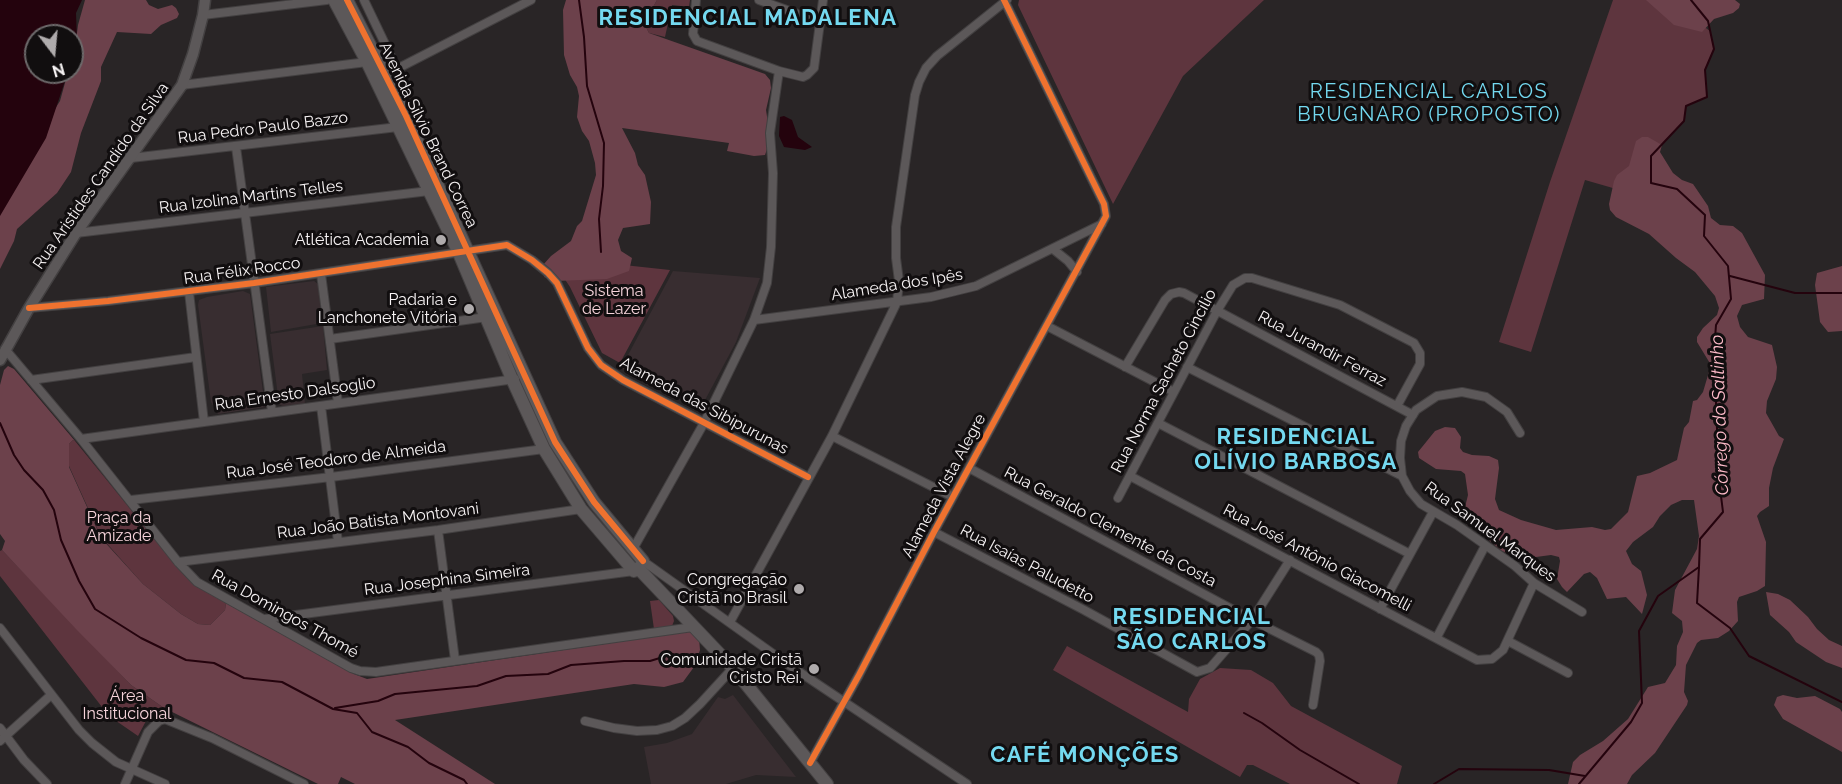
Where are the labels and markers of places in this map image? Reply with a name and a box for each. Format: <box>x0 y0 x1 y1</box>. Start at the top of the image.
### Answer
place label: Atlética Academia <box>295 230 429 250</box>
marker: Atlética Academia <box>434 233 448 247</box>
place label: Padaria e Lanchonete Vitória <box>318 290 457 328</box>
marker: Padaria e Lanchonete Vitória <box>462 302 476 316</box>
place label: Congregação Cristã no Brasil <box>678 570 787 608</box>
marker: Congregação Cristã no Brasil <box>792 582 806 596</box>
place label: Comunidade Cristã Cristo Rei. <box>660 650 802 688</box>
marker: Comunidade Cristã Cristo Rei. <box>807 662 821 676</box>

